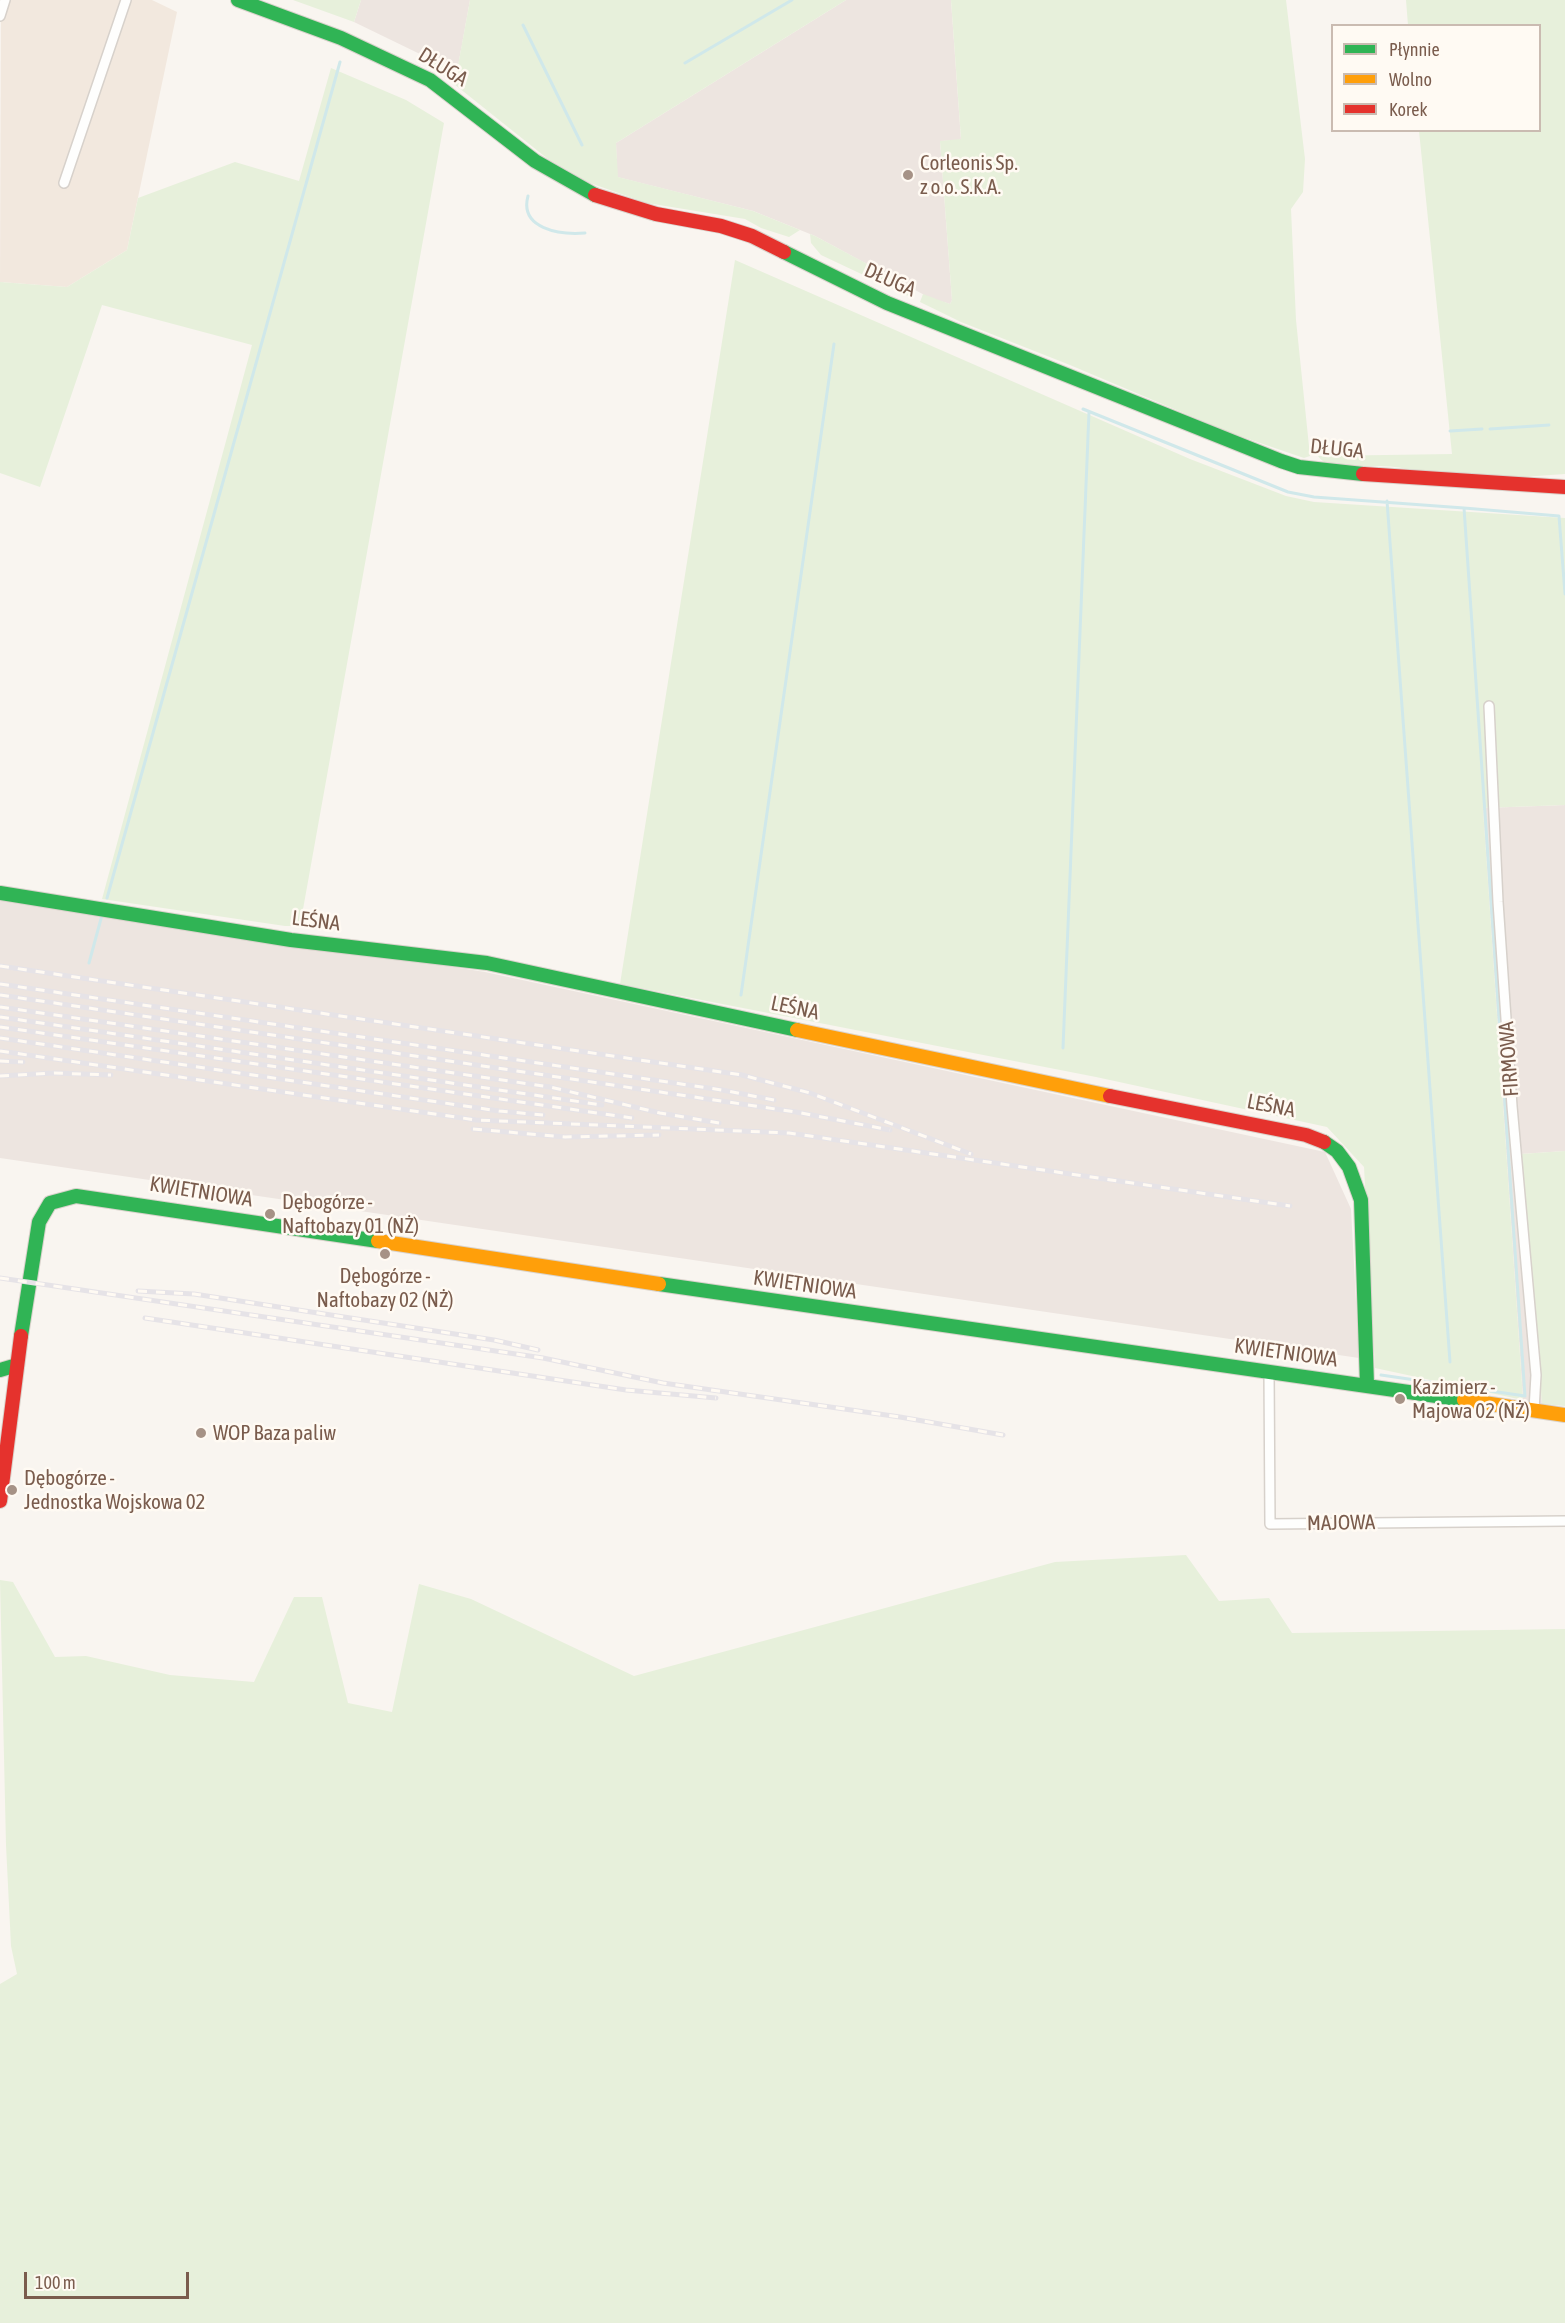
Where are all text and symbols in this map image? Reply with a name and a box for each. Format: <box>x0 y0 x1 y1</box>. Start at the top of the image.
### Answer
legend <box>1331 24 1541 132</box>
text: Płynnie <box>1389 39 1440 60</box>
street label: DŁUGA <box>414 42 472 92</box>
text: Wolno <box>1389 69 1432 90</box>
text: Korek <box>1389 99 1427 120</box>
place label: Corleonis Sp. z o.o. S.K.A. <box>920 150 1018 200</box>
marker: Corleonis Sp. z o.o. S.K.A. <box>901 168 915 182</box>
street label: DŁUGA <box>860 258 920 302</box>
street label: DŁUGA <box>1309 434 1365 464</box>
street label: LEŚNA <box>290 906 342 936</box>
street label: LEŚNA <box>769 991 821 1025</box>
street label: FIRMOWA <box>1494 1020 1524 1098</box>
street label: LEŚNA <box>1245 1089 1297 1123</box>
street label: KWIETNIOWA <box>148 1171 254 1213</box>
place label: Dębogórze - Naftobazy 01 (NŻ) <box>282 1189 419 1239</box>
marker: Dębogórze - Naftobazy 01 (NŻ) <box>263 1207 277 1221</box>
marker: Dębogórze - Naftobazy 02 (NŻ) <box>378 1247 392 1261</box>
place label: Dębogórze - Naftobazy 02 (NŻ) <box>316 1263 454 1313</box>
street label: KWIETNIOWA <box>752 1265 858 1305</box>
street label: KWIETNIOWA <box>1233 1333 1339 1373</box>
place label: Kazimierz - Majowa 02 (NŻ) <box>1412 1374 1530 1424</box>
marker: Kazimierz - Majowa 02 (NŻ) <box>1393 1392 1407 1406</box>
place label: WOP Baza paliw <box>213 1420 336 1446</box>
marker: WOP Baza paliw <box>194 1426 208 1440</box>
place label: Dębogórze - Jednostka Wojskowa 02 <box>24 1465 205 1515</box>
marker: Dębogórze - Jednostka Wojskowa 02 <box>5 1483 19 1497</box>
street label: MAJOWA <box>1307 1510 1375 1536</box>
scale bar <box>27 2260 192 2298</box>
text: 100 m <box>35 2272 76 2293</box>

